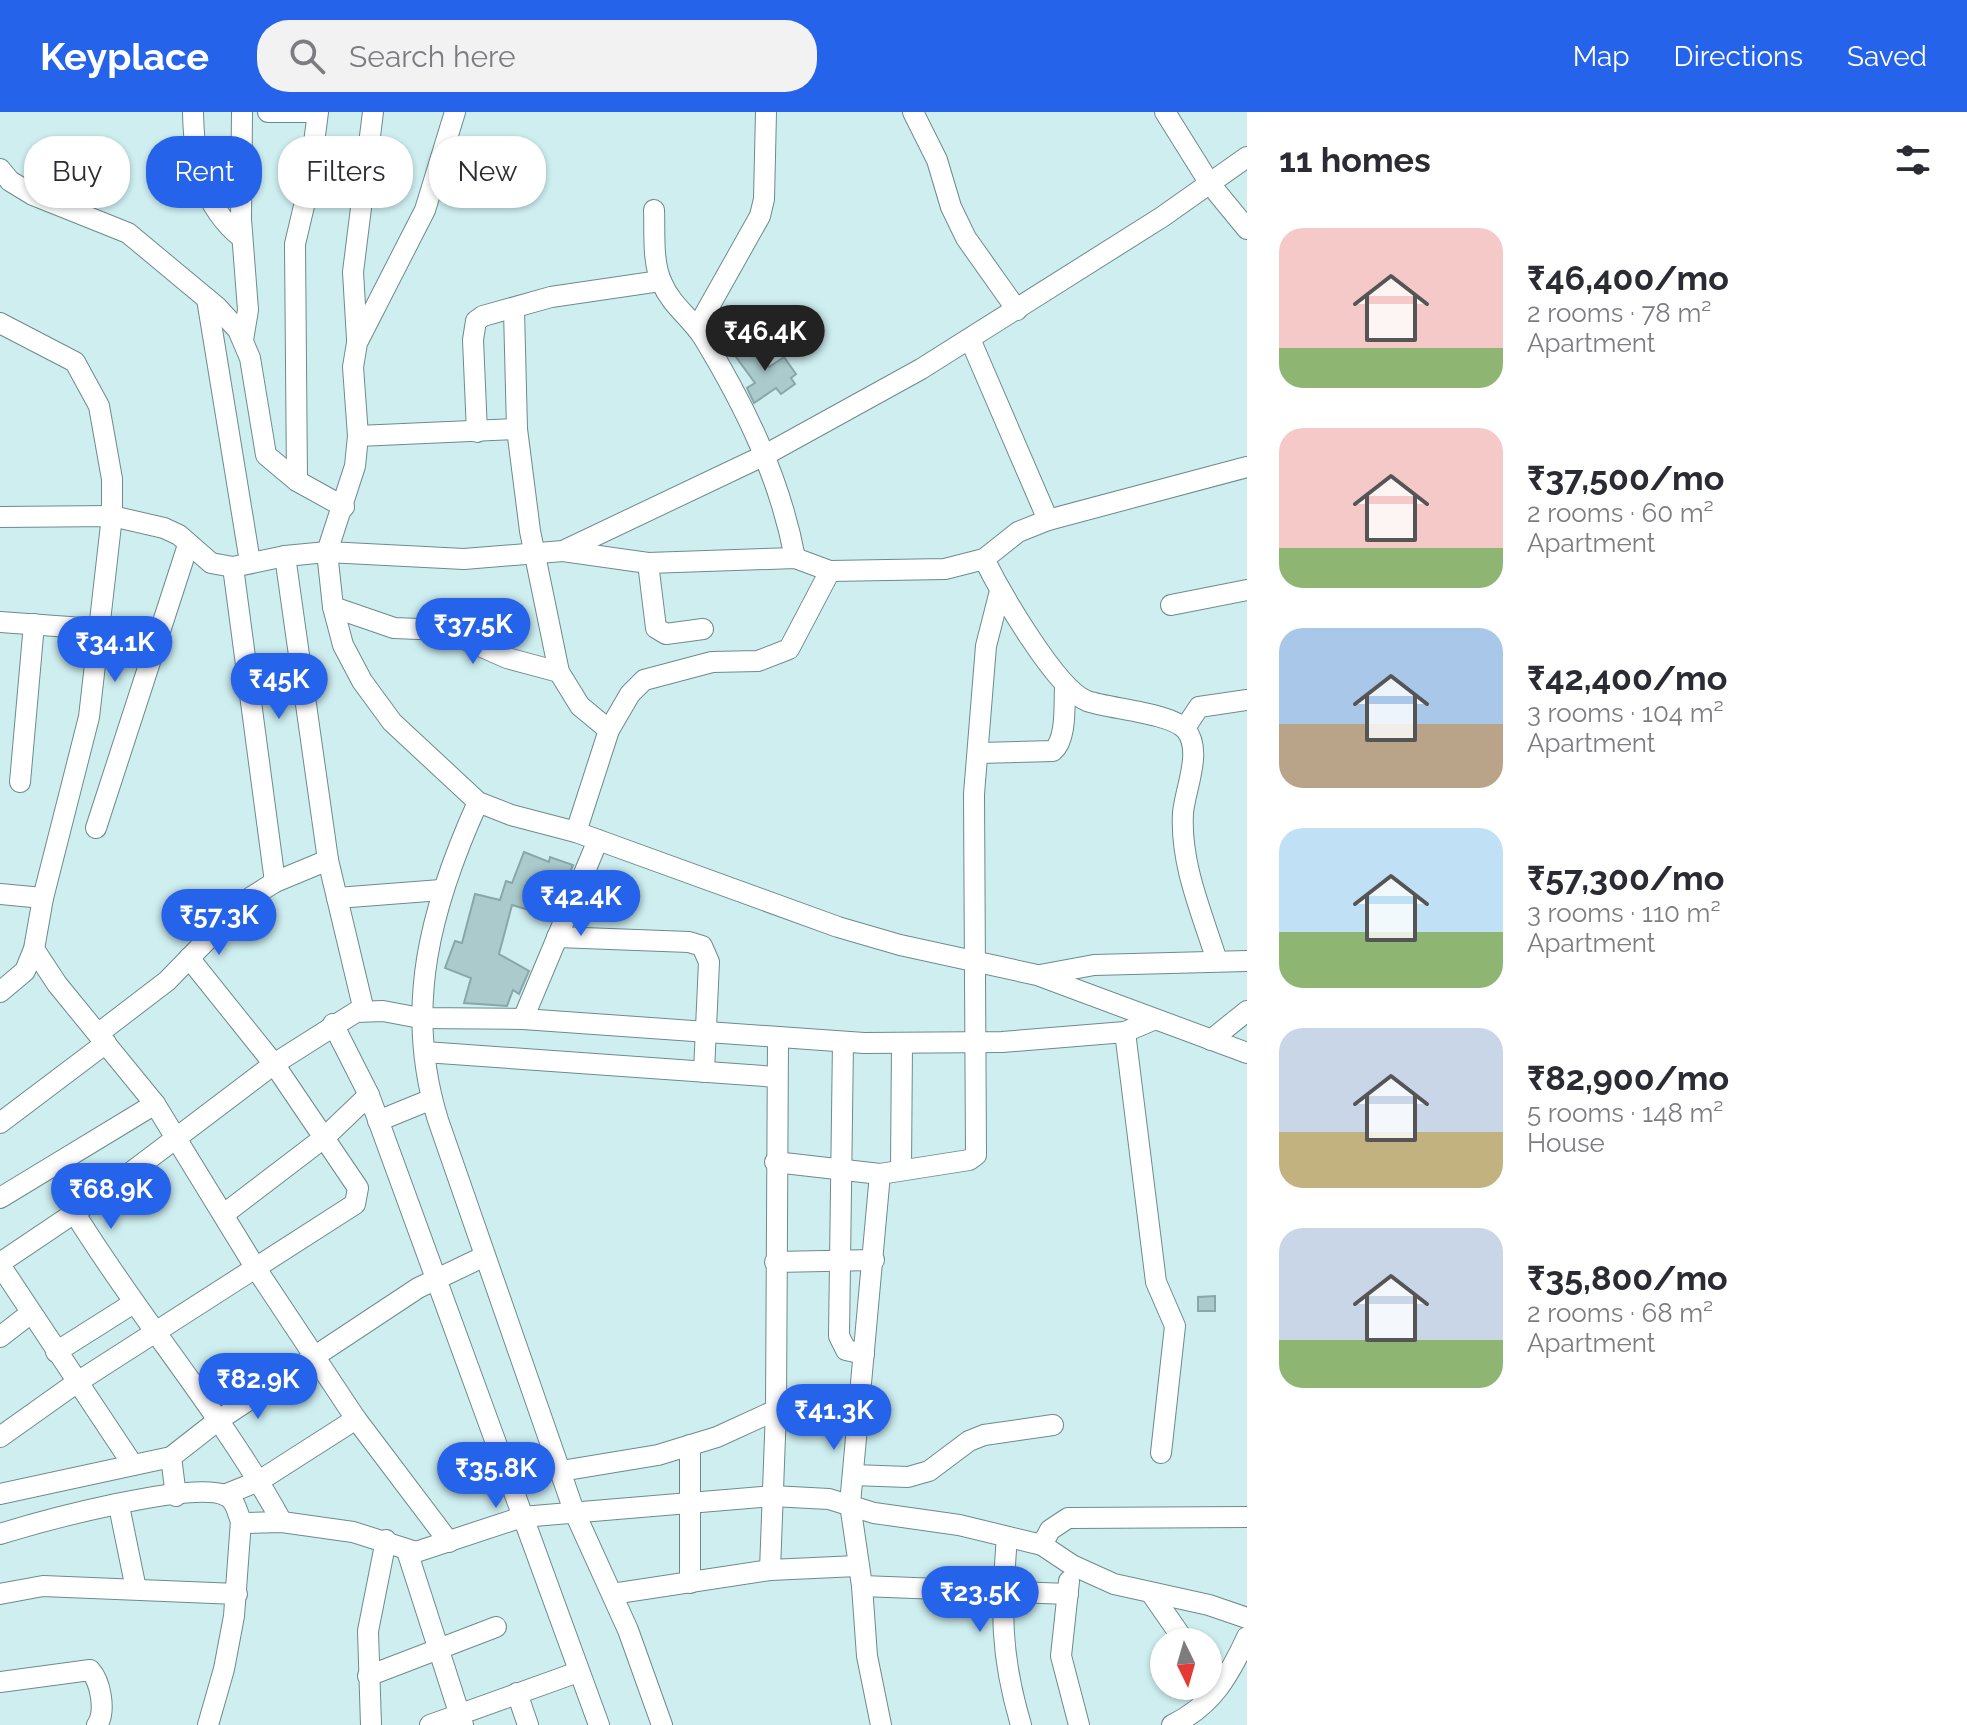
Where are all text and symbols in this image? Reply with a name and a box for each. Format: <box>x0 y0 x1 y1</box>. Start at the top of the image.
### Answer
search box <box>257 20 817 92</box>
text: Keyplace <box>40 34 209 79</box>
icon: search <box>285 34 329 78</box>
text: Search here <box>349 39 516 74</box>
text: Map <box>1573 40 1630 73</box>
text: Directions <box>1674 40 1803 73</box>
text: Saved <box>1847 40 1927 73</box>
chip: Buy <box>24 136 130 208</box>
chip: Rent <box>146 136 262 208</box>
chip: Filters <box>278 136 413 208</box>
chip: New <box>429 136 546 208</box>
icon: filters <box>1891 138 1935 182</box>
text: 11 homes <box>1279 140 1431 180</box>
text: ₹46,400/mo <box>1527 258 1729 298</box>
icon: home <box>1343 260 1439 356</box>
text: 2 rooms · 78 m² <box>1527 298 1711 328</box>
pin: ₹46.4K <box>700 305 830 373</box>
text: ₹46.4K <box>724 316 806 346</box>
text: Apartment <box>1527 328 1656 358</box>
text: ₹37,500/mo <box>1527 458 1724 498</box>
icon: home <box>1343 460 1439 556</box>
text: 2 rooms · 60 m² <box>1527 498 1714 528</box>
text: Apartment <box>1527 528 1656 558</box>
pin: ₹37.5K <box>408 598 538 666</box>
text: ₹37.5K <box>433 609 513 639</box>
pin: ₹34.1K <box>50 616 180 684</box>
text: ₹34.1K <box>75 627 155 657</box>
pin: ₹45K <box>232 653 326 721</box>
text: ₹42,400/mo <box>1527 658 1727 698</box>
icon: home <box>1343 660 1439 756</box>
text: ₹45K <box>249 664 309 694</box>
text: 3 rooms · 104 m² <box>1527 698 1724 728</box>
text: Apartment <box>1527 728 1656 758</box>
text: ₹57,300/mo <box>1527 858 1724 898</box>
icon: home <box>1343 860 1439 956</box>
pin: ₹42.4K <box>516 870 646 938</box>
text: ₹42.4K <box>540 881 622 911</box>
pin: ₹57.3K <box>154 889 284 957</box>
text: 3 rooms · 110 m² <box>1527 898 1721 928</box>
text: ₹57.3K <box>179 900 259 930</box>
text: Apartment <box>1527 928 1656 958</box>
text: ₹82,900/mo <box>1527 1058 1729 1098</box>
icon: home <box>1343 1060 1439 1156</box>
text: 5 rooms · 148 m² <box>1527 1098 1723 1128</box>
text: House <box>1527 1128 1605 1158</box>
pin: ₹68.9K <box>46 1163 176 1231</box>
text: ₹68.9K <box>69 1174 153 1204</box>
text: ₹35,800/mo <box>1527 1258 1728 1298</box>
icon: home <box>1343 1260 1439 1356</box>
text: 2 rooms · 68 m² <box>1527 1298 1713 1328</box>
text: Apartment <box>1527 1328 1656 1358</box>
pin: ₹82.9K <box>193 1353 323 1421</box>
text: ₹82.9K <box>217 1364 299 1394</box>
pin: ₹41.3K <box>769 1384 899 1452</box>
text: ₹41.3K <box>794 1395 874 1425</box>
pin: ₹35.8K <box>431 1442 561 1510</box>
text: ₹35.8K <box>455 1453 537 1483</box>
pin: ₹23.5K <box>915 1566 1045 1634</box>
text: ₹23.5K <box>940 1577 1020 1607</box>
north arrow <box>1150 1628 1222 1700</box>
map controls <box>1150 1628 1222 1700</box>

